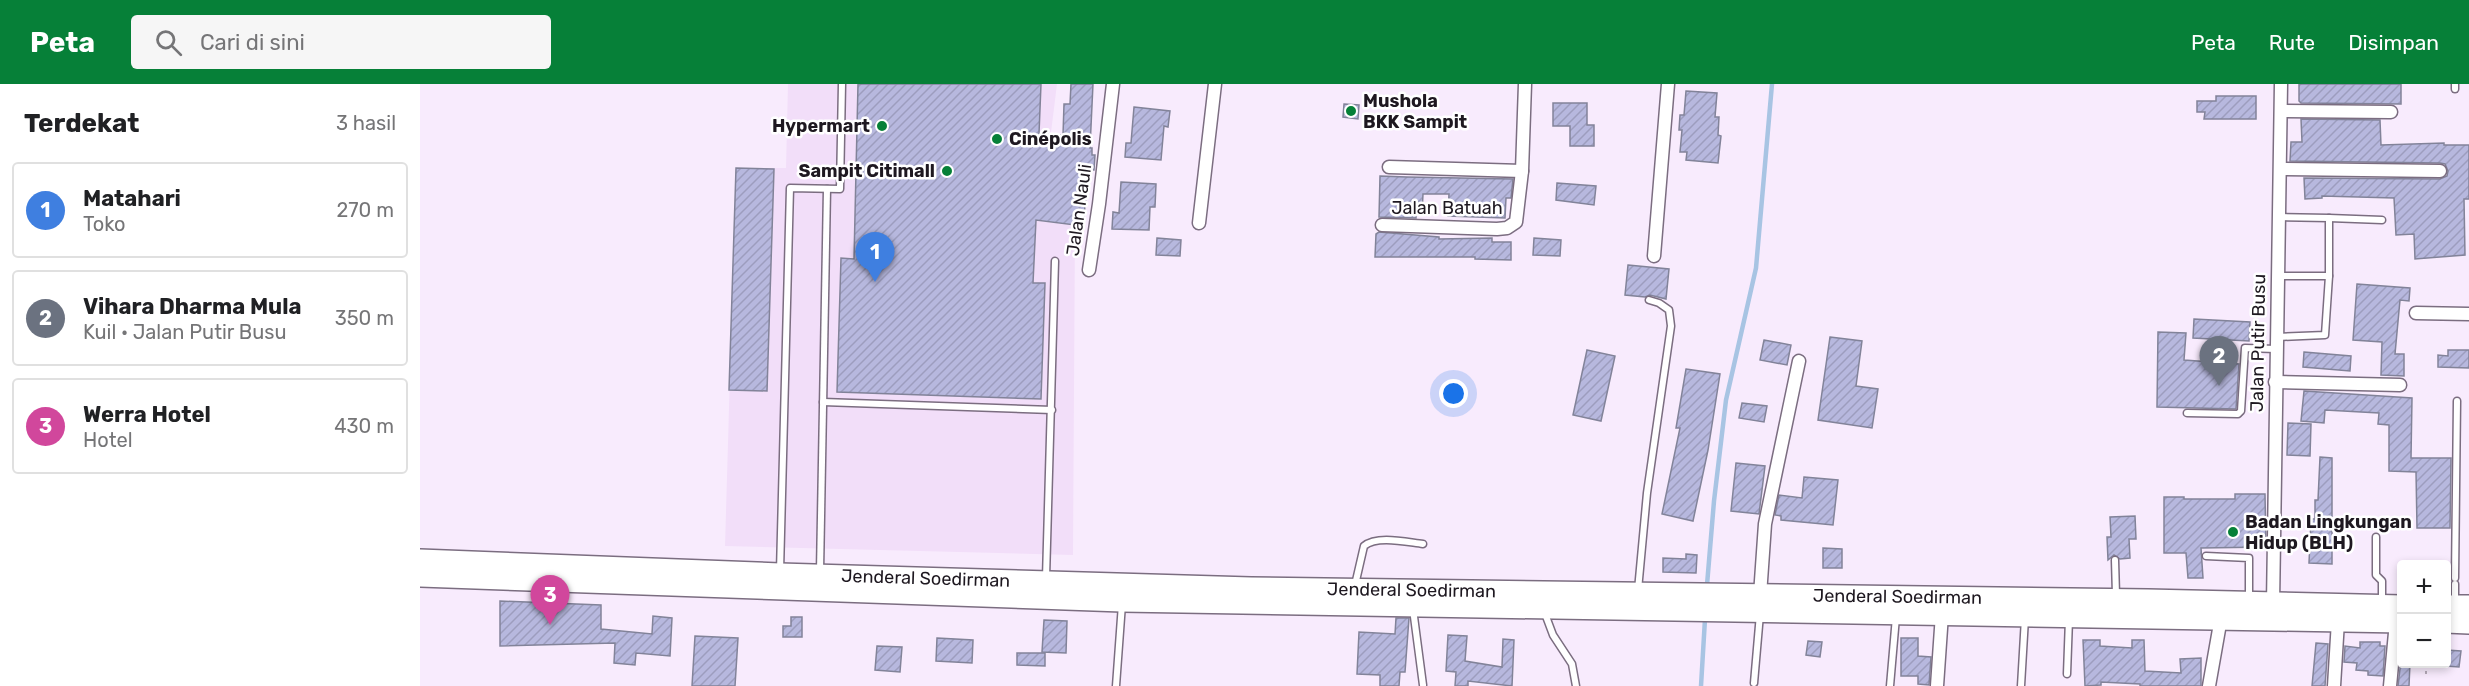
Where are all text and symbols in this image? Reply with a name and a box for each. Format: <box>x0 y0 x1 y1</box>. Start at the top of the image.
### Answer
search box <box>131 15 551 69</box>
text: Peta <box>30 26 95 59</box>
icon: search <box>152 26 185 59</box>
text: Cari di sini <box>200 29 305 56</box>
text: Peta <box>2191 30 2236 55</box>
text: Rute <box>2269 30 2315 55</box>
text: Disimpan <box>2348 30 2439 55</box>
place label: Mushola BKK Sampit <box>1363 90 1467 133</box>
marker: Mushola BKK Sampit <box>1344 104 1358 118</box>
text: Terdekat <box>24 108 139 139</box>
text: 3 hasil <box>336 111 396 135</box>
place label: Hypermart <box>772 115 870 137</box>
marker: Hypermart <box>875 119 889 133</box>
place label: Cinépolis <box>1009 128 1092 150</box>
marker: Cinépolis <box>990 132 1004 146</box>
place label: Sampit Citimall <box>798 160 935 182</box>
street label: Jalan Nauli <box>1062 162 1096 258</box>
marker: Sampit Citimall <box>940 164 954 178</box>
text: Matahari <box>83 185 181 212</box>
street label: Jalan Batuah <box>1391 197 1503 219</box>
text: 1 <box>41 198 50 222</box>
text: 270 m <box>337 198 394 222</box>
text: Toko <box>83 212 125 236</box>
pin: 1 <box>856 232 894 282</box>
street label: Jalan Putir Busu <box>2246 274 2270 412</box>
text: Vihara Dharma Mula <box>83 293 301 320</box>
text: 2 <box>39 306 52 330</box>
text: 350 m <box>335 306 394 330</box>
text: Kuil · Jalan Putir Busu <box>83 320 287 344</box>
pin: 2 <box>2200 336 2238 386</box>
your location <box>1439 379 1468 408</box>
text: Werra Hotel <box>83 401 211 428</box>
text: 3 <box>39 414 52 438</box>
text: 430 m <box>334 414 394 438</box>
text: Hotel <box>83 428 133 452</box>
place label: Badan Lingkungan Hidup (BLH) <box>2245 511 2412 554</box>
marker: Badan Lingkungan Hidup (BLH) <box>2226 525 2240 539</box>
map controls <box>2397 560 2451 668</box>
button: + <box>2397 560 2451 614</box>
street label: Jenderal Soedirman <box>841 565 1011 592</box>
pin: 3 <box>530 576 570 625</box>
street label: Jenderal Soedirman <box>1327 578 1496 602</box>
street label: Jenderal Soedirman <box>1813 585 1982 609</box>
button: − <box>2397 614 2451 668</box>

